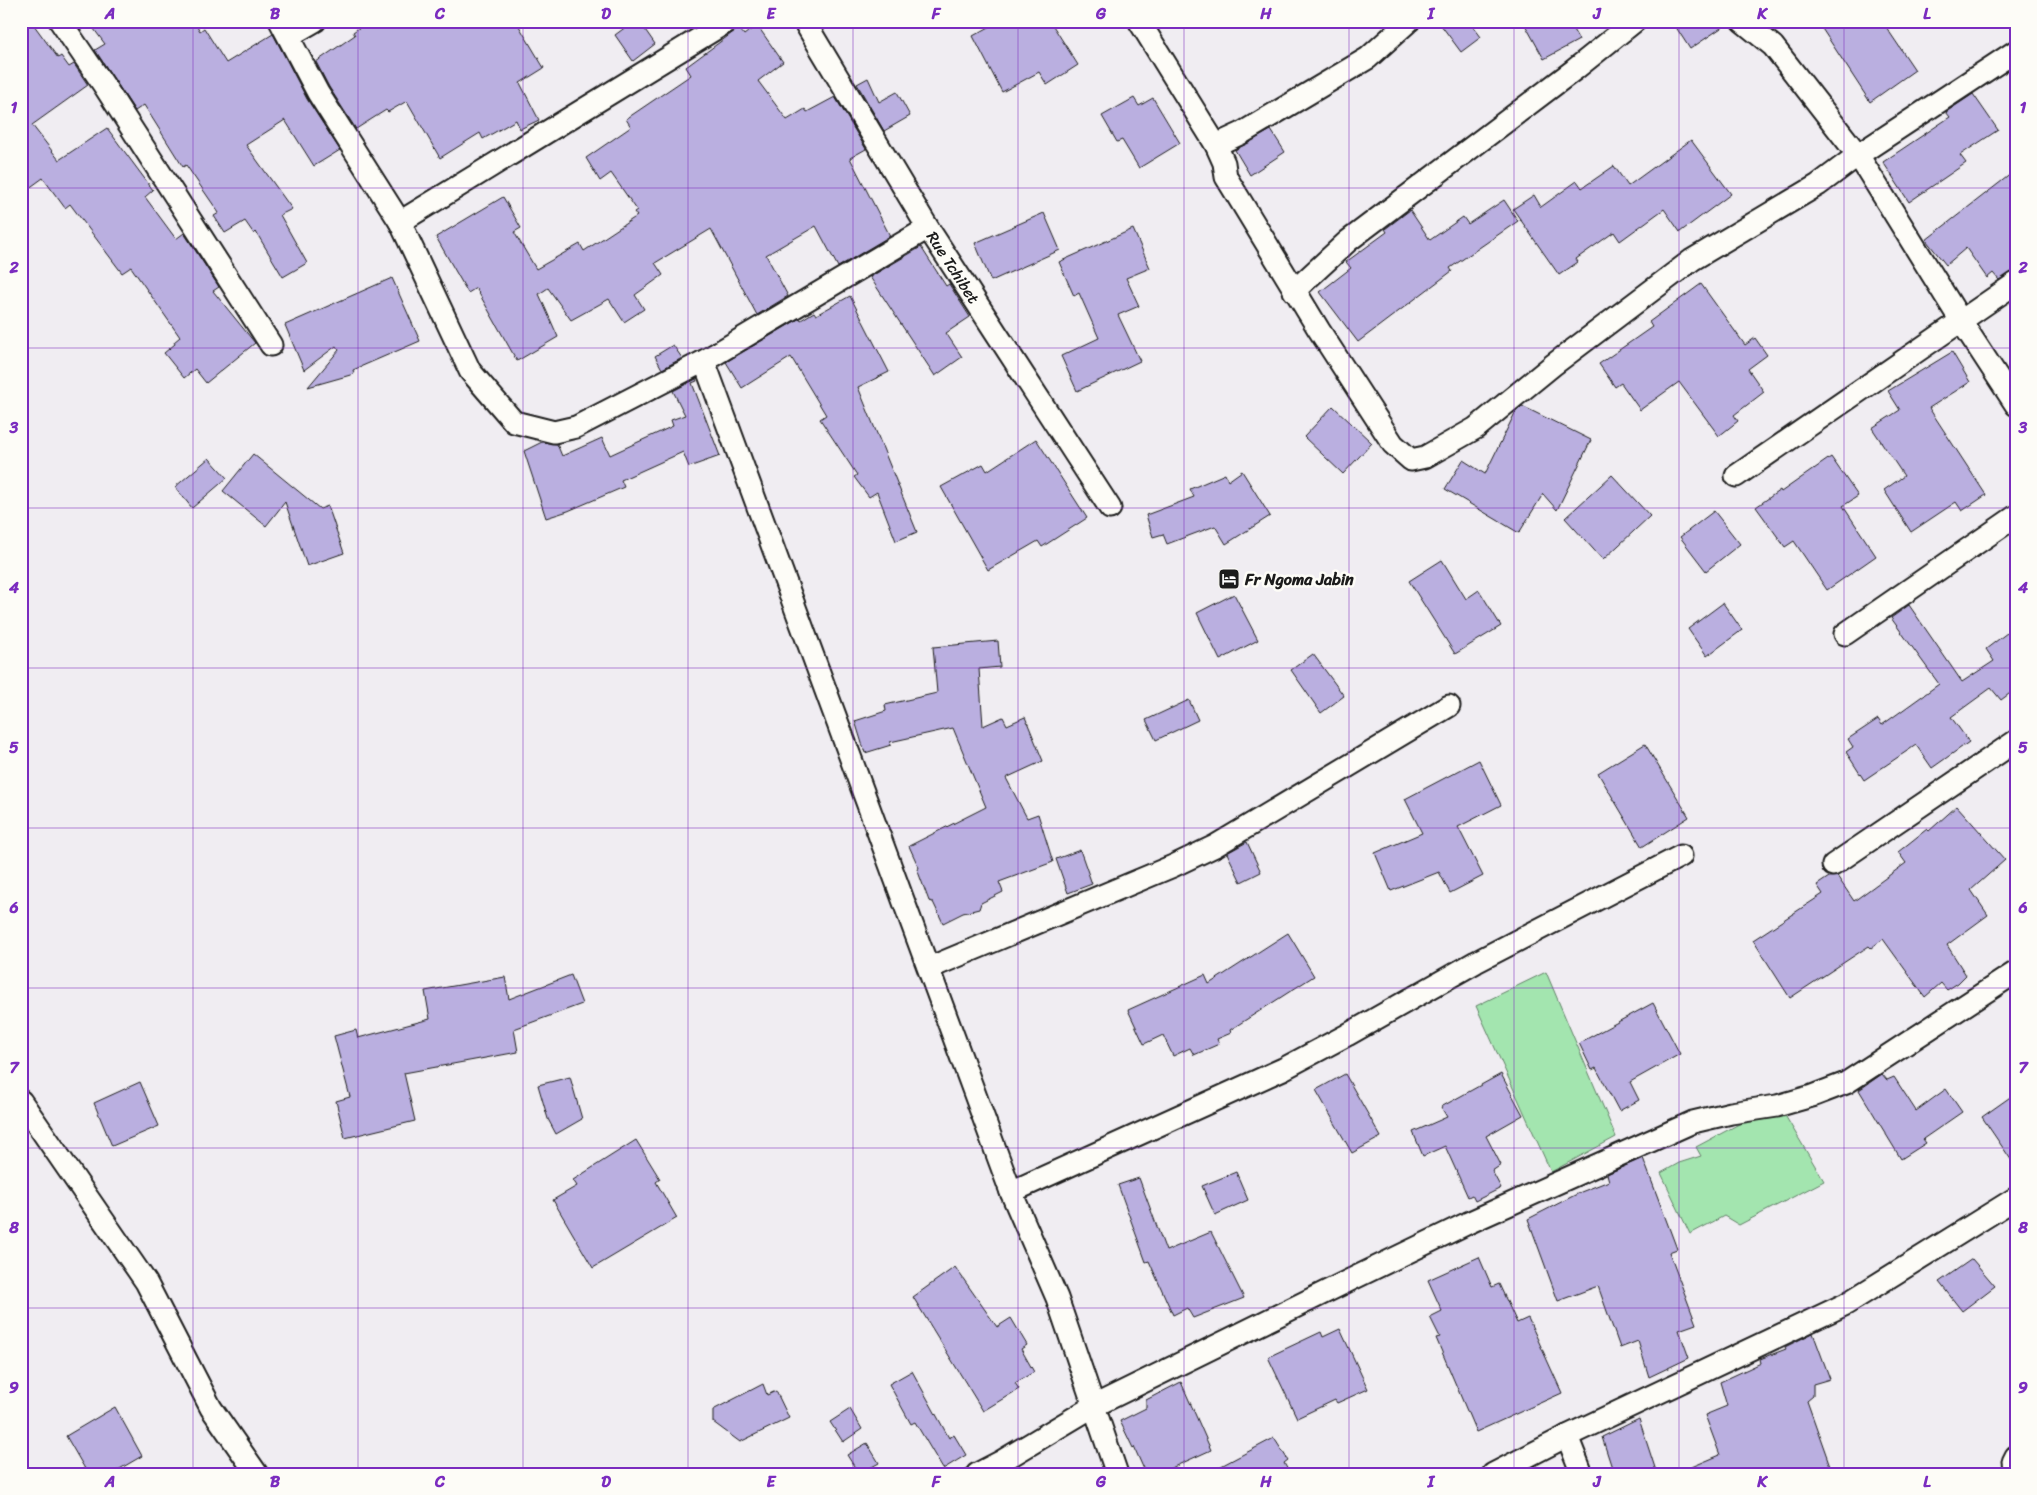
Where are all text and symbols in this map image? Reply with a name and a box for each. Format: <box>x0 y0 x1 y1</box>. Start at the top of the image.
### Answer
text: A <box>104 0 115 28</box>
text: B <box>270 0 281 28</box>
text: C <box>434 0 446 28</box>
text: D <box>601 0 611 28</box>
text: E <box>767 0 777 28</box>
text: F <box>931 0 942 28</box>
text: G <box>1095 0 1107 28</box>
text: H <box>1259 0 1272 28</box>
text: I <box>1427 0 1436 28</box>
text: J <box>1592 0 1602 28</box>
text: K <box>1756 0 1768 28</box>
text: L <box>1923 0 1931 28</box>
text: 1 <box>11 93 18 122</box>
text: 1 <box>2020 93 2027 122</box>
street label: Rue Tchibet <box>919 225 988 310</box>
text: 2 <box>8 253 19 282</box>
text: 2 <box>2017 253 2028 282</box>
text: 3 <box>9 413 19 442</box>
text: 3 <box>2018 413 2028 442</box>
place label: Fr Ngoma Jabin <box>1244 565 1354 594</box>
hotel icon: Fr Ngoma Jabin <box>1217 567 1241 591</box>
text: 4 <box>8 573 19 602</box>
text: 4 <box>2017 573 2028 602</box>
text: 5 <box>9 733 19 762</box>
text: 5 <box>2018 733 2028 762</box>
text: 6 <box>8 893 19 922</box>
text: 6 <box>2017 893 2028 922</box>
text: 7 <box>9 1053 20 1082</box>
text: 7 <box>2018 1053 2029 1082</box>
text: 8 <box>8 1213 19 1242</box>
text: 8 <box>2017 1213 2028 1242</box>
text: 9 <box>9 1373 19 1402</box>
text: 9 <box>2018 1373 2028 1402</box>
text: A <box>104 1467 115 1495</box>
text: B <box>270 1467 281 1495</box>
text: C <box>434 1467 446 1495</box>
text: D <box>601 1467 611 1495</box>
text: E <box>767 1467 777 1495</box>
text: F <box>931 1467 942 1495</box>
text: G <box>1095 1467 1107 1495</box>
text: H <box>1259 1467 1272 1495</box>
text: I <box>1427 1467 1436 1495</box>
text: J <box>1592 1467 1602 1495</box>
text: K <box>1756 1467 1768 1495</box>
text: L <box>1923 1467 1931 1495</box>

